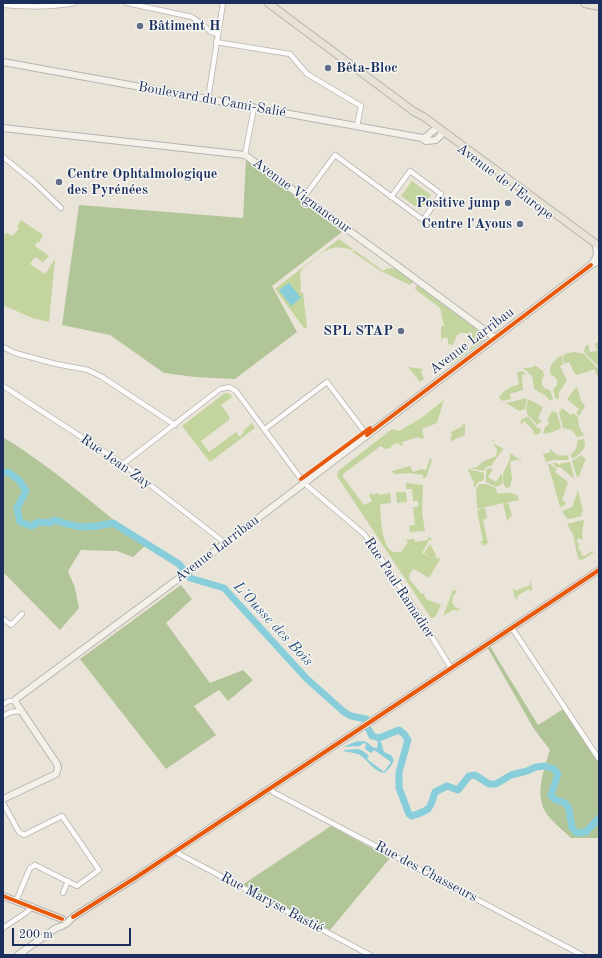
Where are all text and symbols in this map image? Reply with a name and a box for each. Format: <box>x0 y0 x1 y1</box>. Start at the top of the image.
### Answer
place label: Bâtiment H <box>148 18 220 34</box>
marker: Bâtiment H <box>135 21 145 31</box>
place label: Bêta-Bloc <box>336 60 398 76</box>
marker: Bêta-Bloc <box>323 63 333 73</box>
street label: Boulevard du Cami-Salié <box>137 79 287 121</box>
street label: Avenue de l'Europe <box>453 140 557 224</box>
street label: Avenue Vignancour <box>249 154 355 238</box>
place label: Centre Ophtalmologique des Pyrénées <box>67 166 217 198</box>
marker: Centre Ophtalmologique des Pyrénées <box>54 177 64 187</box>
place label: Positive jump <box>416 195 500 211</box>
marker: Positive jump <box>503 198 513 208</box>
place label: Centre l'Ayous <box>422 216 512 232</box>
marker: Centre l'Ayous <box>515 219 525 229</box>
street label: Avenue Larribau <box>426 304 518 378</box>
place label: SPL STAP <box>323 323 393 339</box>
marker: SPL STAP <box>396 326 406 336</box>
street label: Rue Jean Zay <box>77 431 155 493</box>
street label: Avenue Larribau <box>171 512 263 586</box>
street label: Rue Paul Ramadier <box>360 534 438 642</box>
water label: L'Ousse des Bois <box>229 578 317 670</box>
street label: Rue des Chasseurs <box>372 838 480 906</box>
street label: Rue Maryse Bastié <box>218 869 326 937</box>
scale bar <box>14 920 133 946</box>
text: 200 m <box>19 929 53 941</box>

